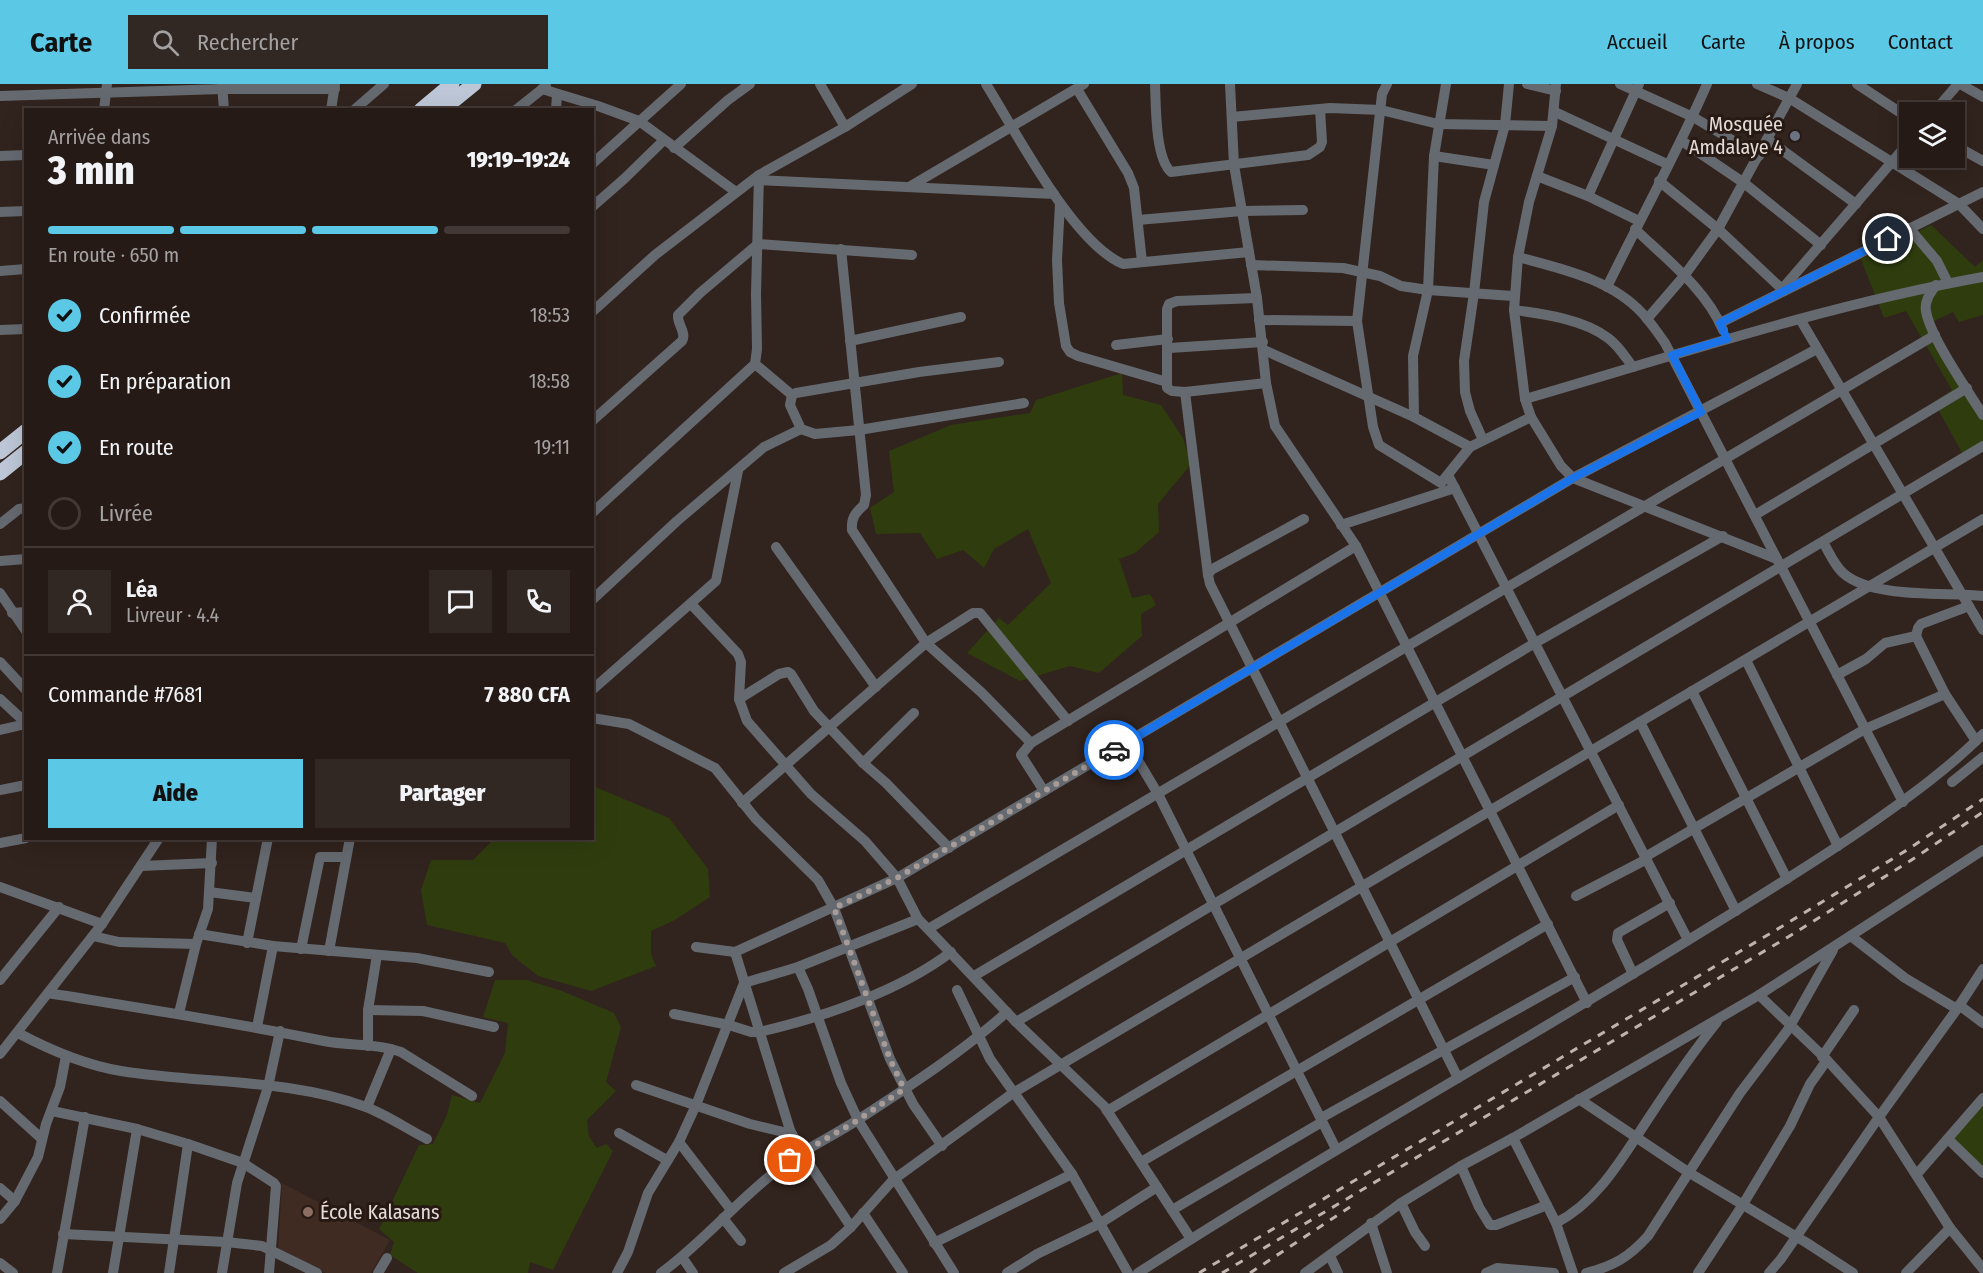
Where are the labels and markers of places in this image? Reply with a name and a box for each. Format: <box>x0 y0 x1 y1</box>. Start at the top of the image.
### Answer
place label: Mosquée Amdalaye 4 <box>1689 112 1783 159</box>
marker: Mosquée Amdalaye 4 <box>1788 129 1802 143</box>
pin <box>1862 213 1913 264</box>
pin <box>764 1134 815 1185</box>
place label: École Kalasans <box>320 1200 440 1224</box>
marker: École Kalasans <box>301 1205 315 1219</box>

